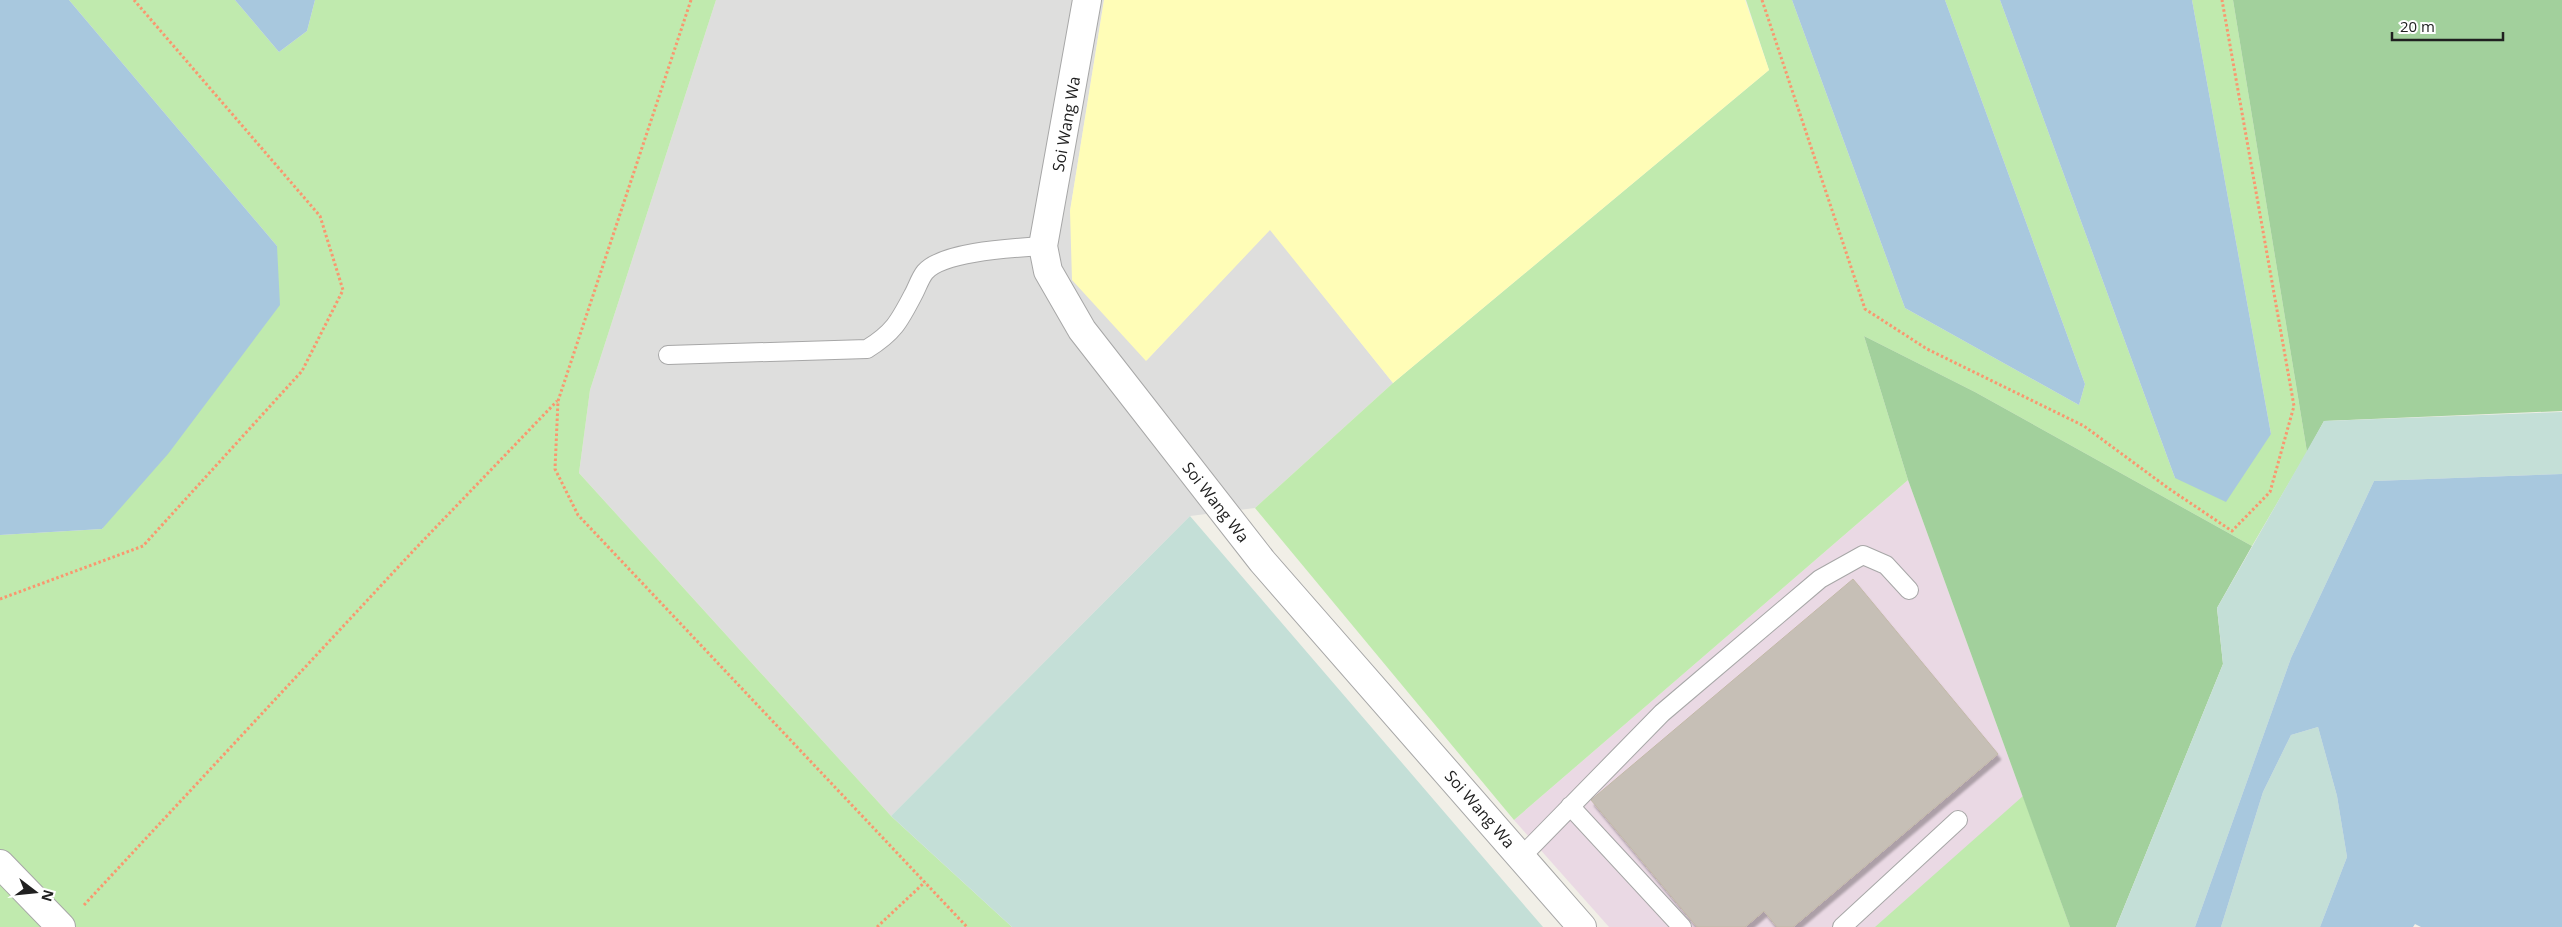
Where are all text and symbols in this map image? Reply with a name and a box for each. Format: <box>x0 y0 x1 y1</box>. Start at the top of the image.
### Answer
scale bar <box>2392 10 2503 42</box>
text: 20 m <box>2400 16 2435 36</box>
street label: Soi Wang Wa <box>1047 75 1085 173</box>
street label: Soi Wang Wa <box>1178 457 1254 547</box>
street label: Soi Wang Wa <box>1440 765 1520 853</box>
north arrow <box>10 867 60 917</box>
text: N <box>37 888 59 904</box>

